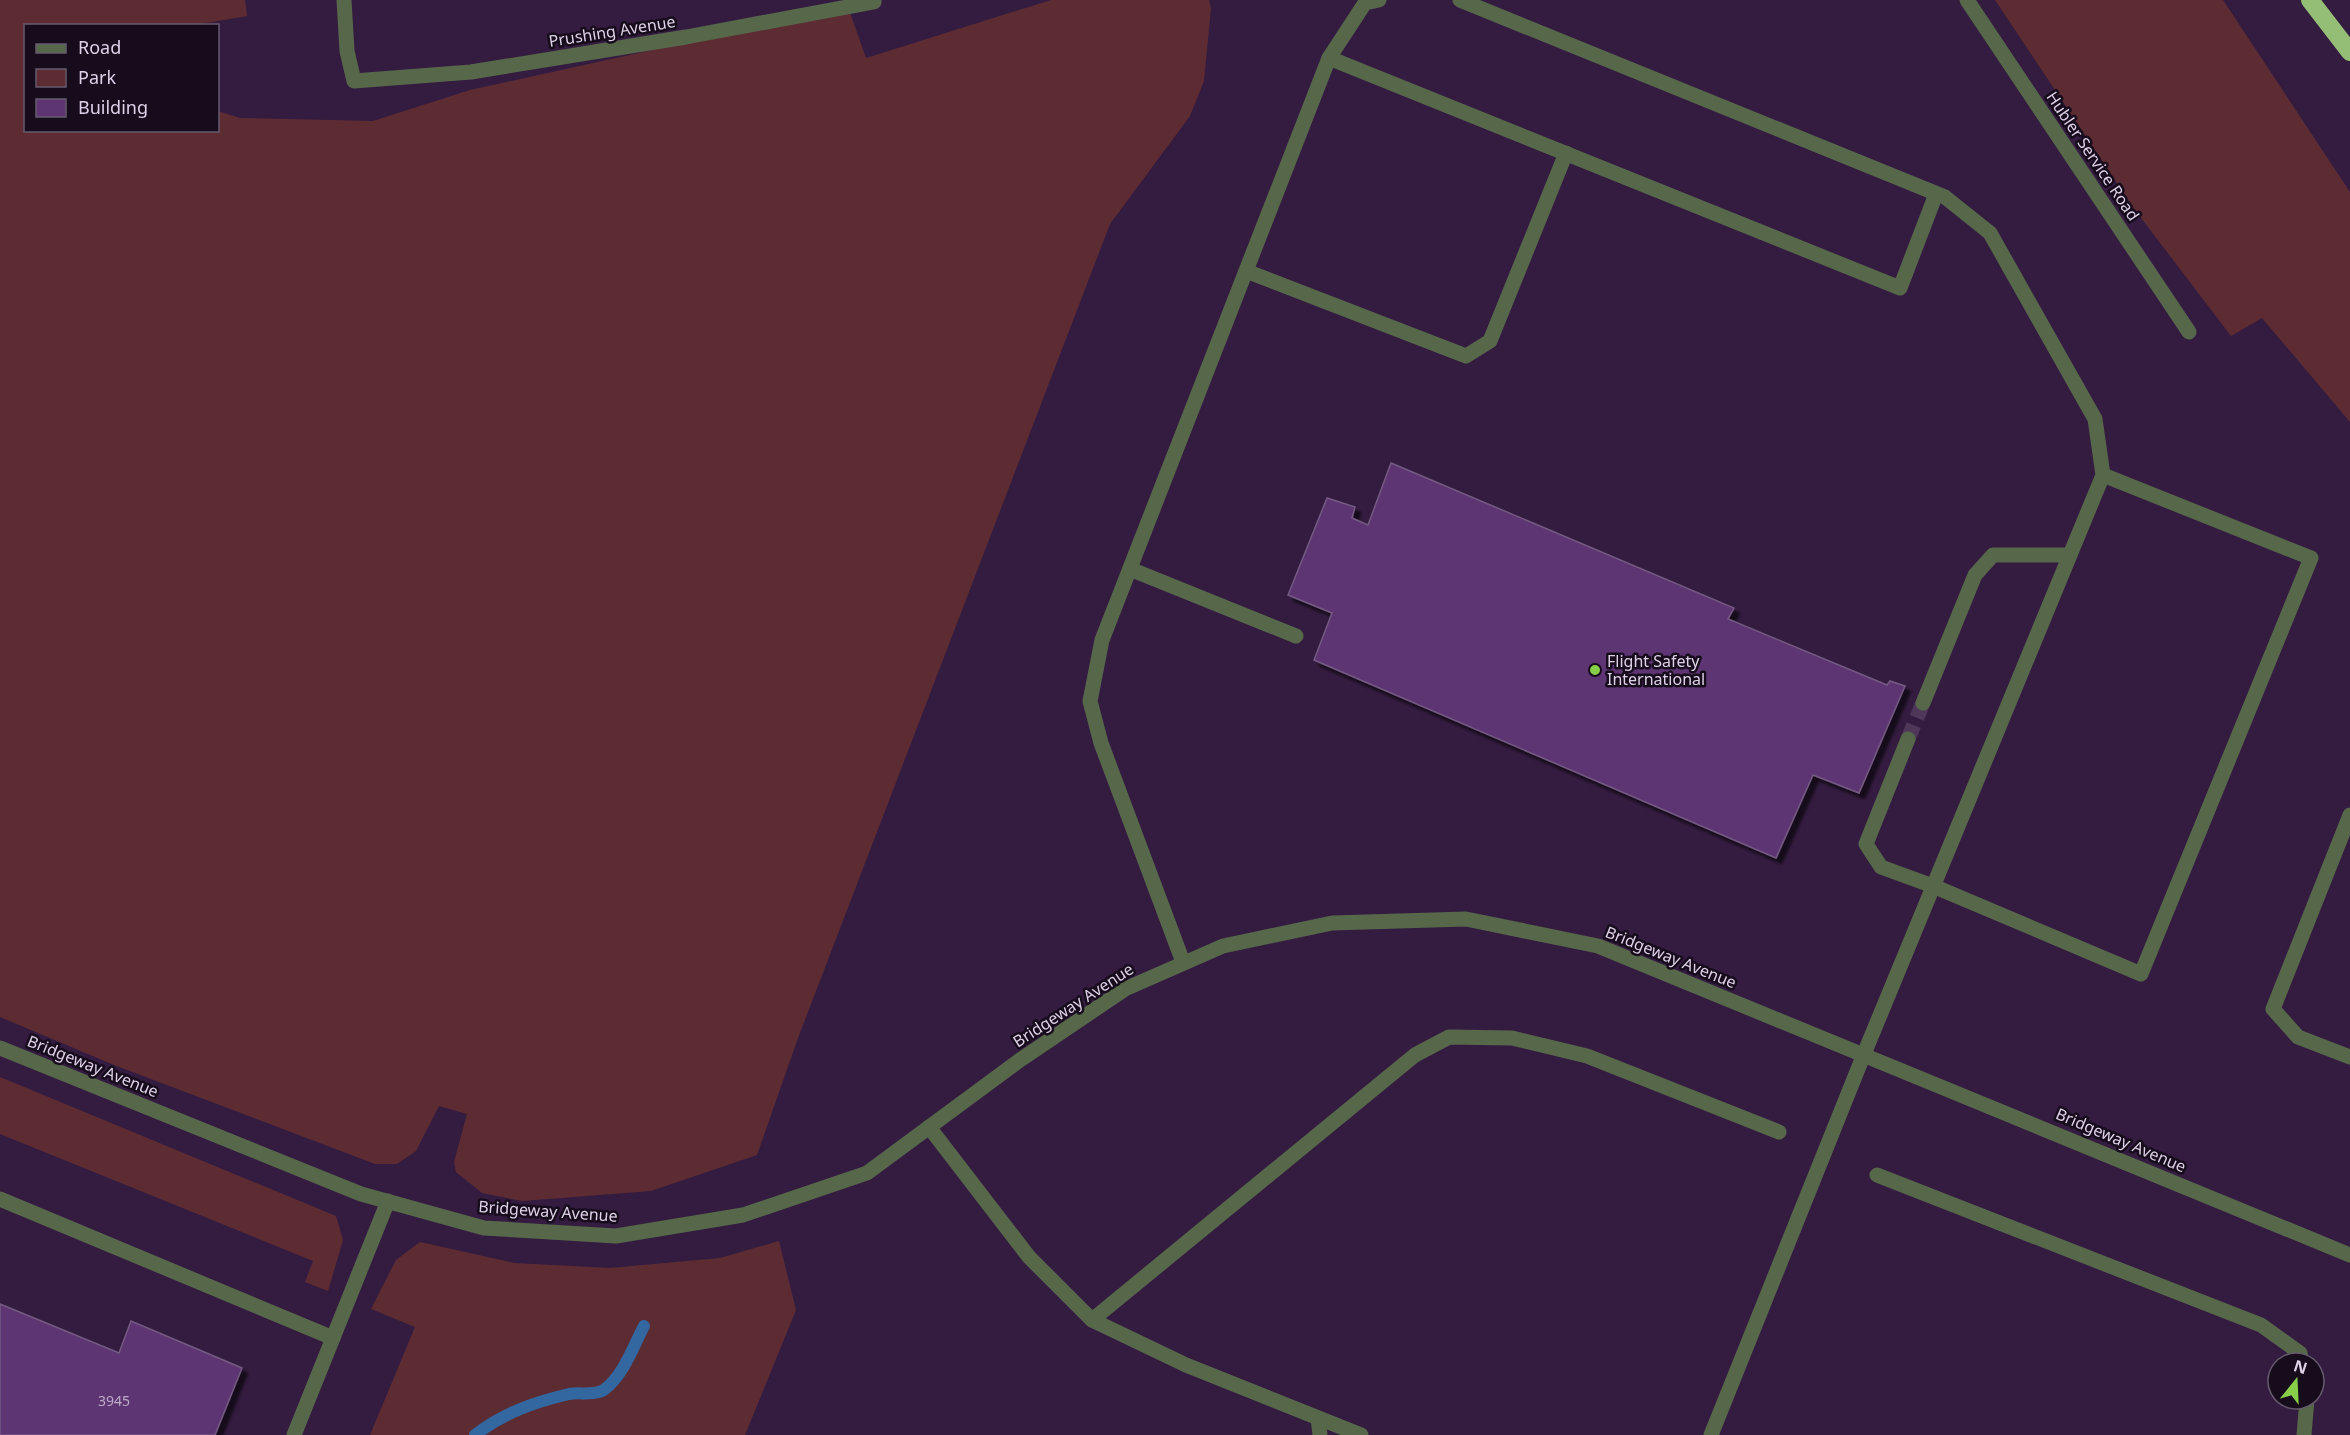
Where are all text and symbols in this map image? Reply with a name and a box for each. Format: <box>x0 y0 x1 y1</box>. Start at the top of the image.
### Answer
street label: Prushing Avenue <box>547 10 677 52</box>
legend <box>24 24 219 132</box>
text: Road <box>78 35 121 59</box>
text: Park <box>78 65 116 89</box>
street label: Hubler Service Road <box>2042 87 2144 225</box>
text: Building <box>78 95 148 119</box>
place label: Flight Safety International <box>1607 650 1705 690</box>
marker: Flight Safety International <box>1588 663 1602 677</box>
street label: Bridgeway Avenue <box>1602 921 1740 993</box>
street label: Bridgeway Avenue <box>1008 958 1138 1052</box>
street label: Bridgeway Avenue <box>24 1030 162 1102</box>
street label: Bridgeway Avenue <box>2052 1103 2190 1177</box>
street label: Bridgeway Avenue <box>478 1195 618 1227</box>
north arrow <box>2266 1351 2326 1411</box>
text: N <box>2291 1354 2310 1379</box>
house number: 3945 <box>98 1391 130 1410</box>

